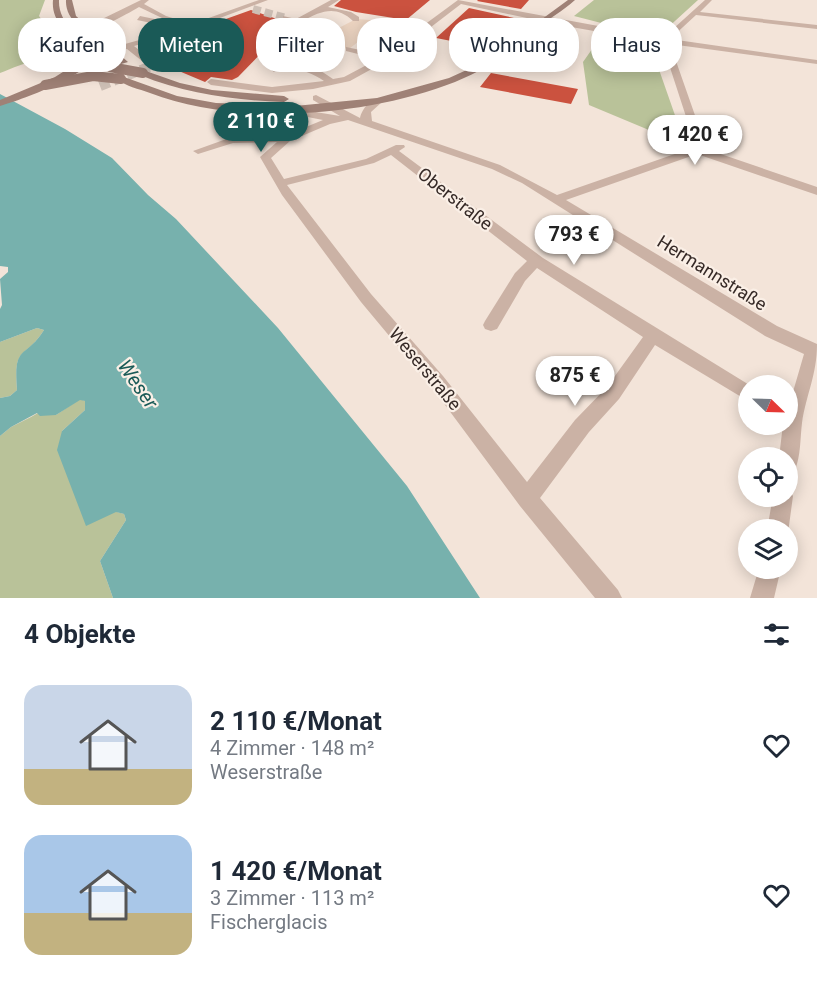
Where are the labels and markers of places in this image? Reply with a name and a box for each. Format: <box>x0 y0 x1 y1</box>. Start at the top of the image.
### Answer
pin: 2 110 € <box>206 102 316 153</box>
pin: 1 420 € <box>640 115 750 166</box>
pin: 793 € <box>532 215 616 266</box>
pin: 875 € <box>533 356 617 407</box>

